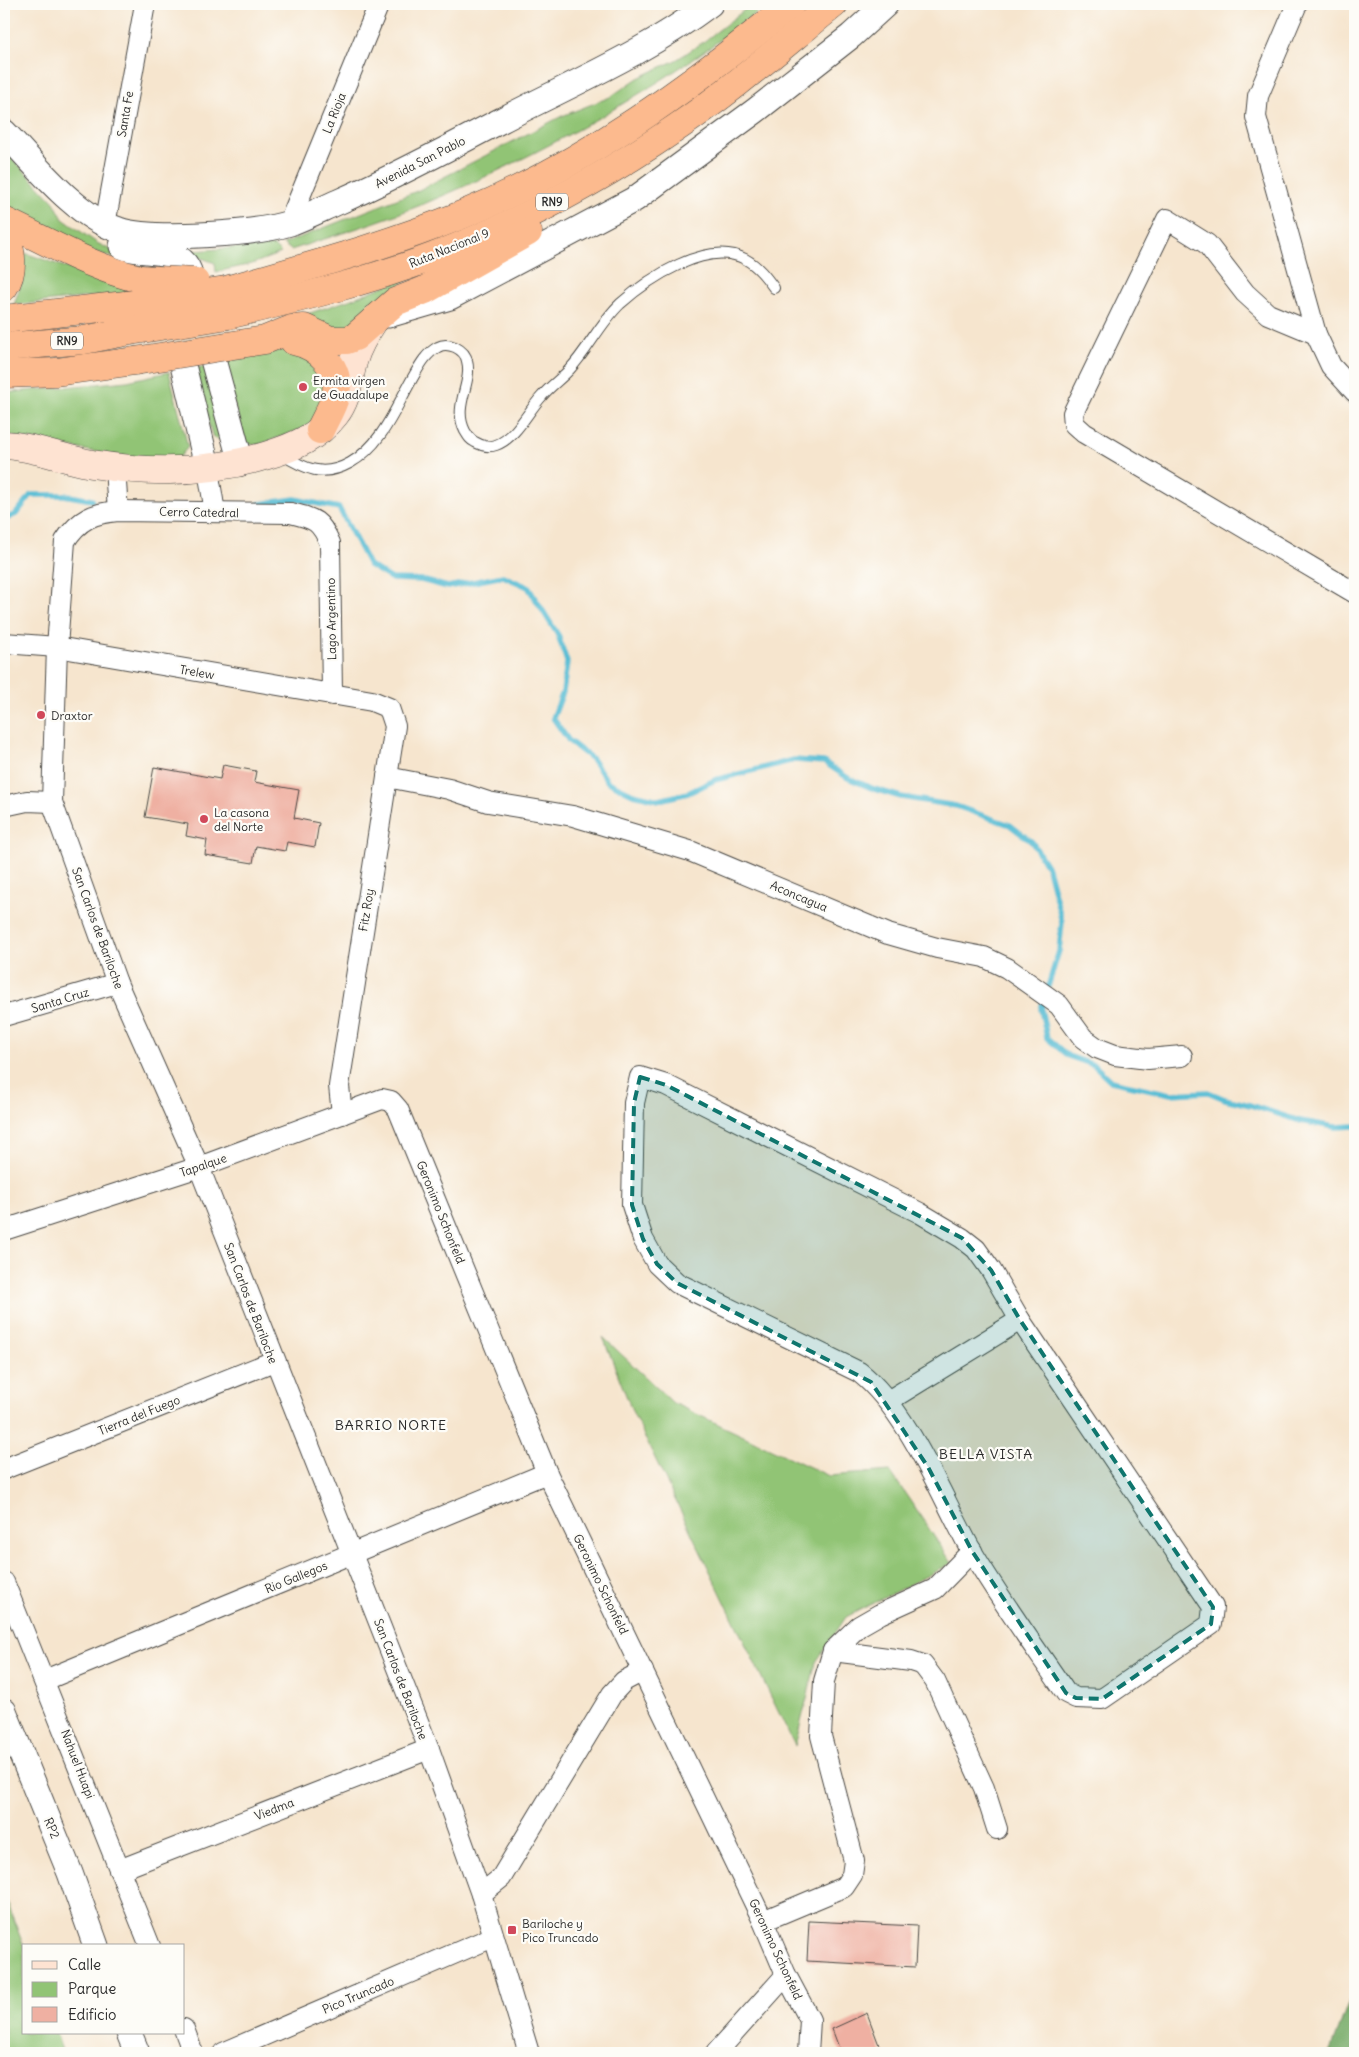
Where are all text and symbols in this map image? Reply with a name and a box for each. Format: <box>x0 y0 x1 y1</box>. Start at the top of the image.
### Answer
street label: Santa Fe <box>114 90 136 138</box>
street label: La Rioja <box>319 90 349 136</box>
street label: Avenida San Pablo <box>372 133 468 191</box>
road number: RN9 <box>536 193 568 210</box>
street label: Ruta Nacional 9 <box>407 225 491 271</box>
road number: RN9 <box>51 332 83 350</box>
place label: Ermita virgen de Guadalupe <box>313 373 389 402</box>
marker: Ermita virgen de Guadalupe <box>297 381 309 393</box>
street label: Cerro Catedral <box>159 504 239 520</box>
street label: Lago Argentino <box>323 577 339 660</box>
street label: Trelew <box>178 662 216 683</box>
place label: Draxtor <box>51 708 93 723</box>
marker: Draxtor <box>35 709 47 721</box>
place label: La casona del Norte <box>214 805 269 834</box>
marker: La casona del Norte <box>198 813 210 825</box>
street label: San Carlos de Bariloche <box>69 865 127 991</box>
street label: Aconcagua <box>768 877 830 915</box>
street label: Fitz Roy <box>355 887 377 933</box>
street label: Santa Cruz <box>29 984 91 1016</box>
street label: Tapalque <box>177 1150 229 1180</box>
street label: Geronimo Schonfeld <box>414 1158 468 1266</box>
street label: San Carlos de Bariloche <box>221 1240 281 1366</box>
street label: Tierra del Fuego <box>96 1392 182 1438</box>
district label: BARRIO NORTE <box>335 1416 447 1434</box>
district label: BELLA VISTA <box>939 1445 1033 1463</box>
street label: Geronimo Schonfeld <box>570 1531 632 1637</box>
street label: Rio Gallegos <box>263 1558 329 1596</box>
street label: San Carlos de Bariloche <box>371 1616 431 1742</box>
street label: Nahuel Huapi <box>58 1727 98 1801</box>
street label: Viedma <box>252 1795 296 1823</box>
street label: RP2 <box>41 1815 63 1841</box>
street label: Geronimo Schonfeld <box>746 1896 806 2002</box>
place label: Bariloche y Pico Truncado <box>522 1916 599 1945</box>
marker: Bariloche y Pico Truncado <box>506 1924 518 1936</box>
legend <box>22 1944 185 2034</box>
text: Calle <box>68 1955 101 1974</box>
street label: Pico Truncado <box>320 1973 396 2017</box>
text: Parque <box>68 1979 116 1998</box>
text: Edificio <box>68 2005 116 2024</box>

